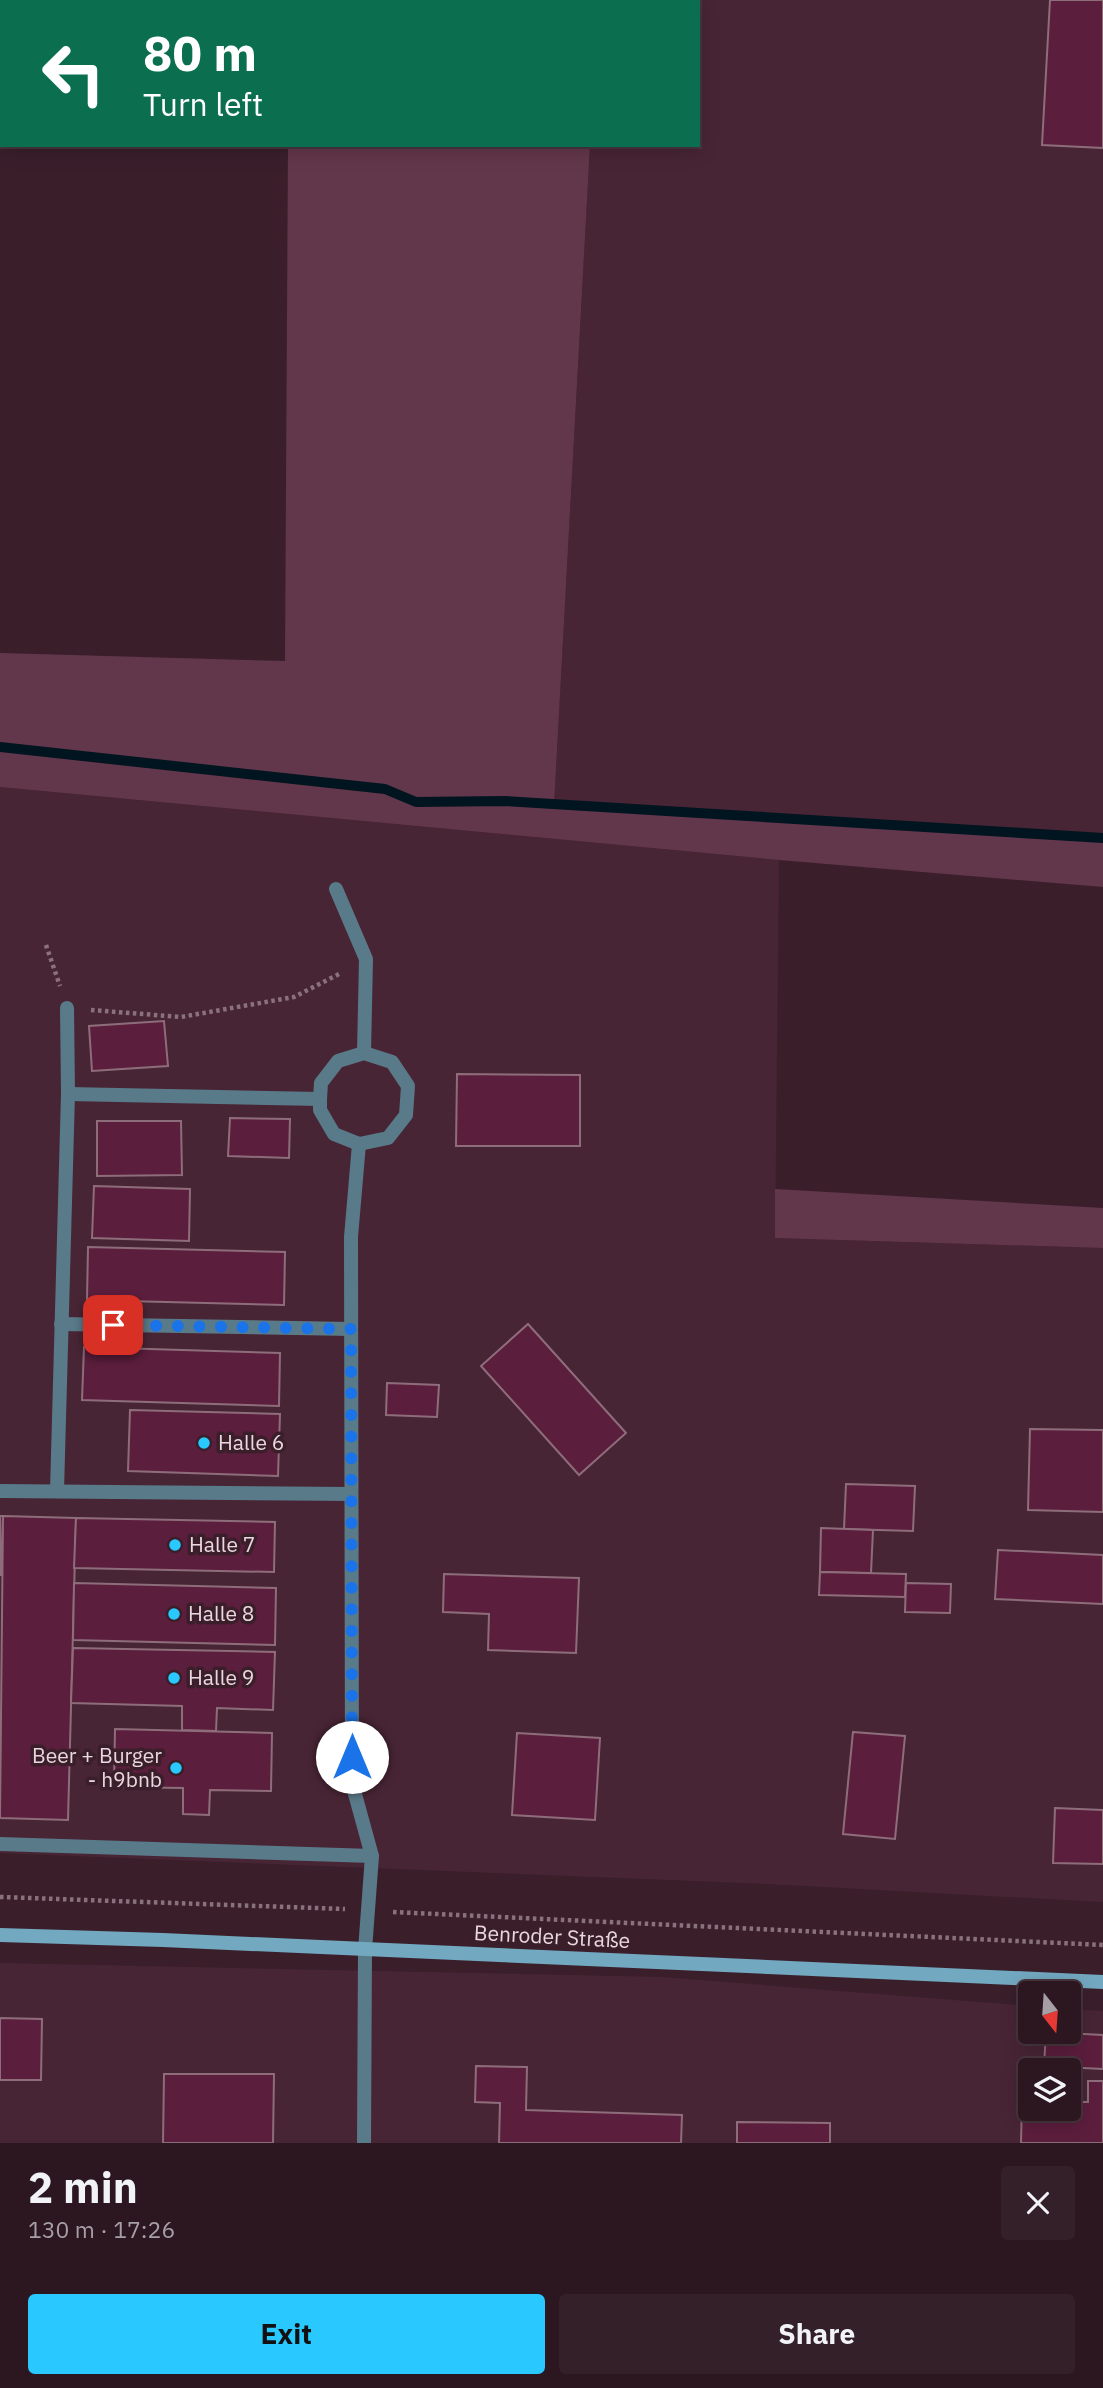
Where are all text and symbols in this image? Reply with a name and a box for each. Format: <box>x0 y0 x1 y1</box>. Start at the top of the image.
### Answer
text: 80 m <box>143 21 257 84</box>
icon: left <box>28 28 119 119</box>
text: Turn left <box>143 83 263 125</box>
pin <box>83 1295 143 1355</box>
icon: arrive <box>94 1306 132 1344</box>
place label: Halle 6 <box>218 1428 284 1456</box>
marker: Halle 6 <box>196 1435 212 1451</box>
place label: Halle 7 <box>189 1530 255 1558</box>
marker: Halle 7 <box>167 1537 183 1553</box>
place label: Halle 8 <box>188 1599 254 1627</box>
marker: Halle 8 <box>166 1606 182 1622</box>
place label: Halle 9 <box>188 1663 254 1691</box>
marker: Halle 9 <box>166 1670 182 1686</box>
position arrow <box>315 1720 389 1794</box>
place label: Beer + Burger - h9bnb <box>32 1741 162 1793</box>
marker: Beer + Burger - h9bnb <box>168 1760 184 1776</box>
street label: Benroder Straße <box>473 1918 631 1954</box>
north arrow <box>1018 1981 1082 2044</box>
map controls <box>1018 1981 1081 2121</box>
button: layers <box>1018 2058 1081 2121</box>
text: 2 min <box>28 2160 138 2215</box>
button: close <box>1001 2166 1075 2240</box>
text: 130 m · 17:26 <box>28 2214 175 2244</box>
button: Exit <box>28 2294 545 2374</box>
button: Share <box>559 2294 1075 2374</box>

